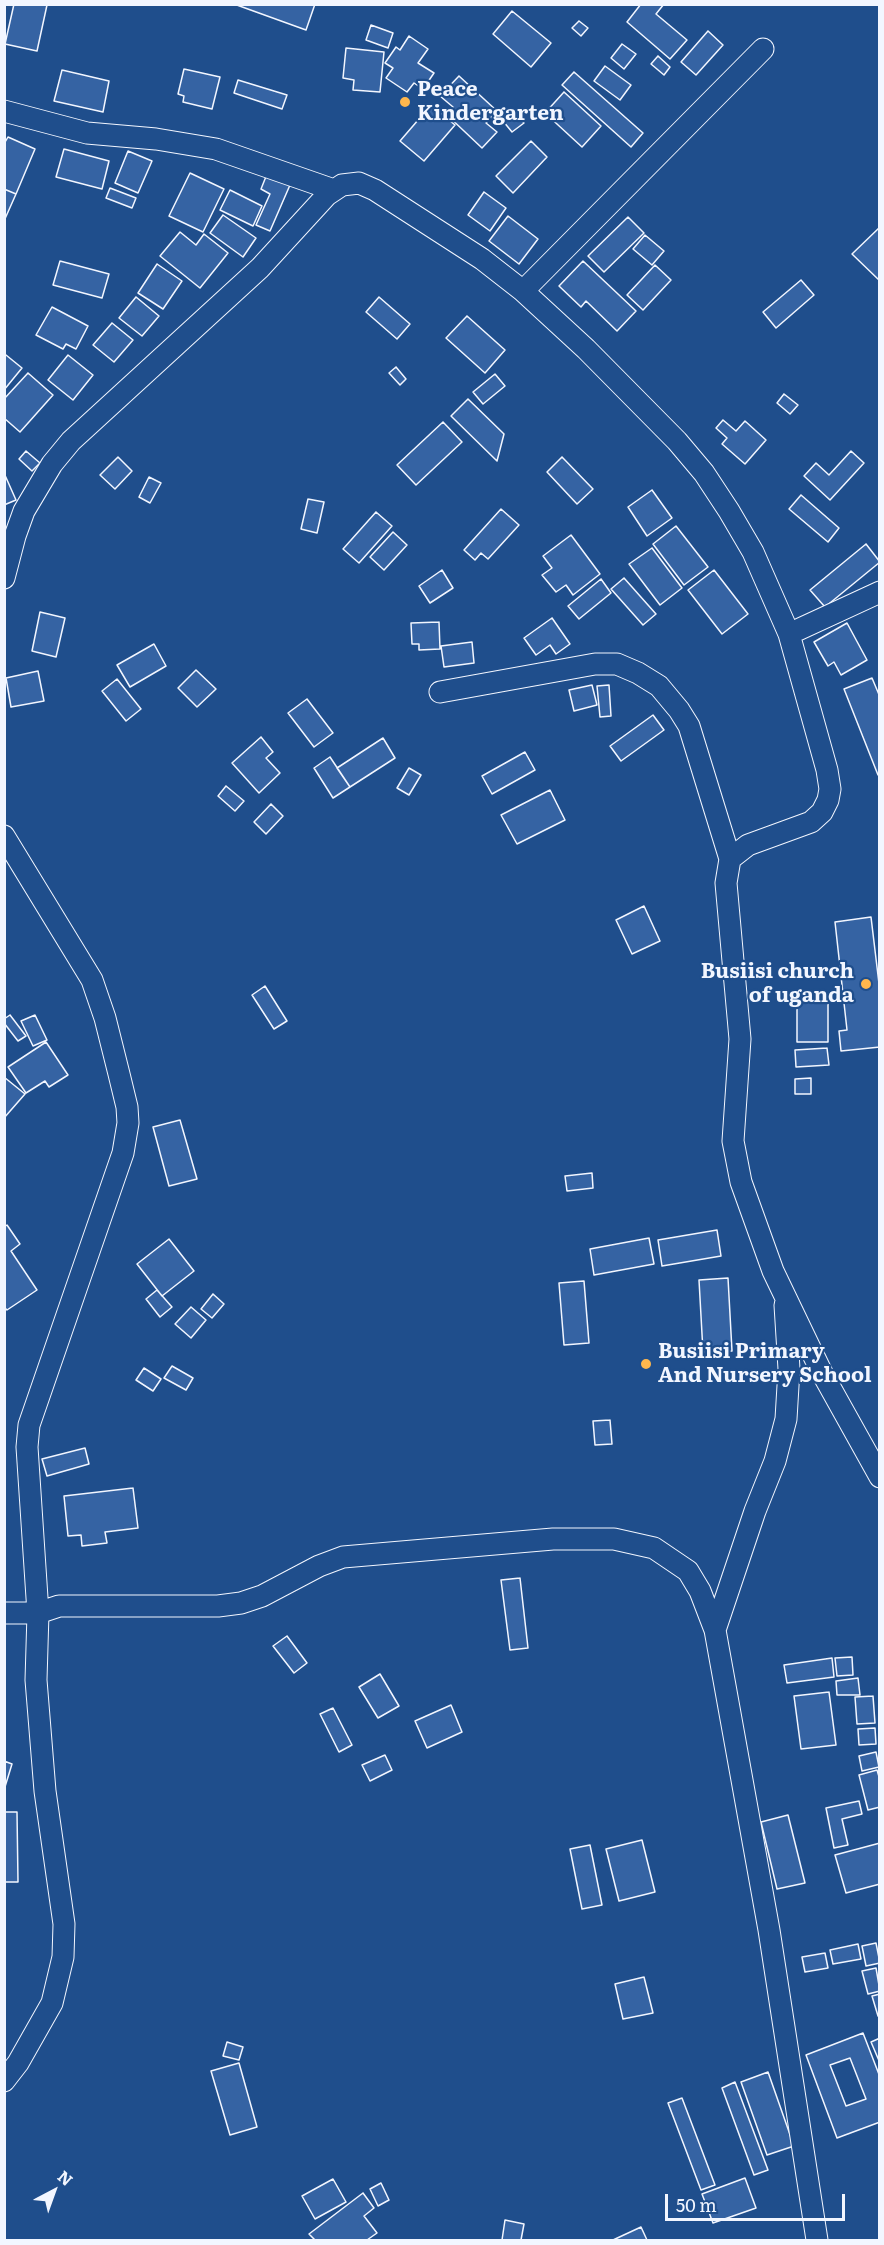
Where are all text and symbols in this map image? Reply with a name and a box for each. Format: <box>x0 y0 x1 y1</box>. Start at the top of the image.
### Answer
place label: Peace Kindergarten <box>417 77 564 127</box>
marker: Peace Kindergarten <box>398 95 412 109</box>
place label: Busiisi church of uganda <box>701 959 854 1009</box>
marker: Busiisi church of uganda <box>859 977 873 991</box>
place label: Busiisi Primary And Nursery School <box>658 1339 872 1389</box>
marker: Busiisi Primary And Nursery School <box>639 1357 653 1371</box>
north arrow <box>24 2161 84 2221</box>
text: N <box>53 2164 79 2191</box>
scale bar <box>668 2182 848 2220</box>
text: 50 m <box>676 2191 717 2218</box>

